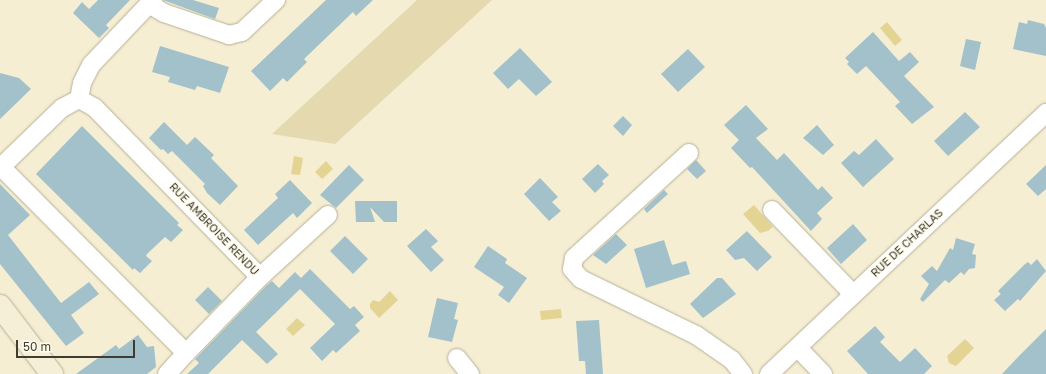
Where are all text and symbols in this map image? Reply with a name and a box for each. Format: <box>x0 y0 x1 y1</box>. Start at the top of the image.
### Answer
street label: RUE AMBROISE RENDU <box>167 180 261 278</box>
street label: RUE DE CHARLAS <box>868 206 946 280</box>
scale bar <box>18 332 137 358</box>
text: 50 m <box>23 339 51 354</box>

